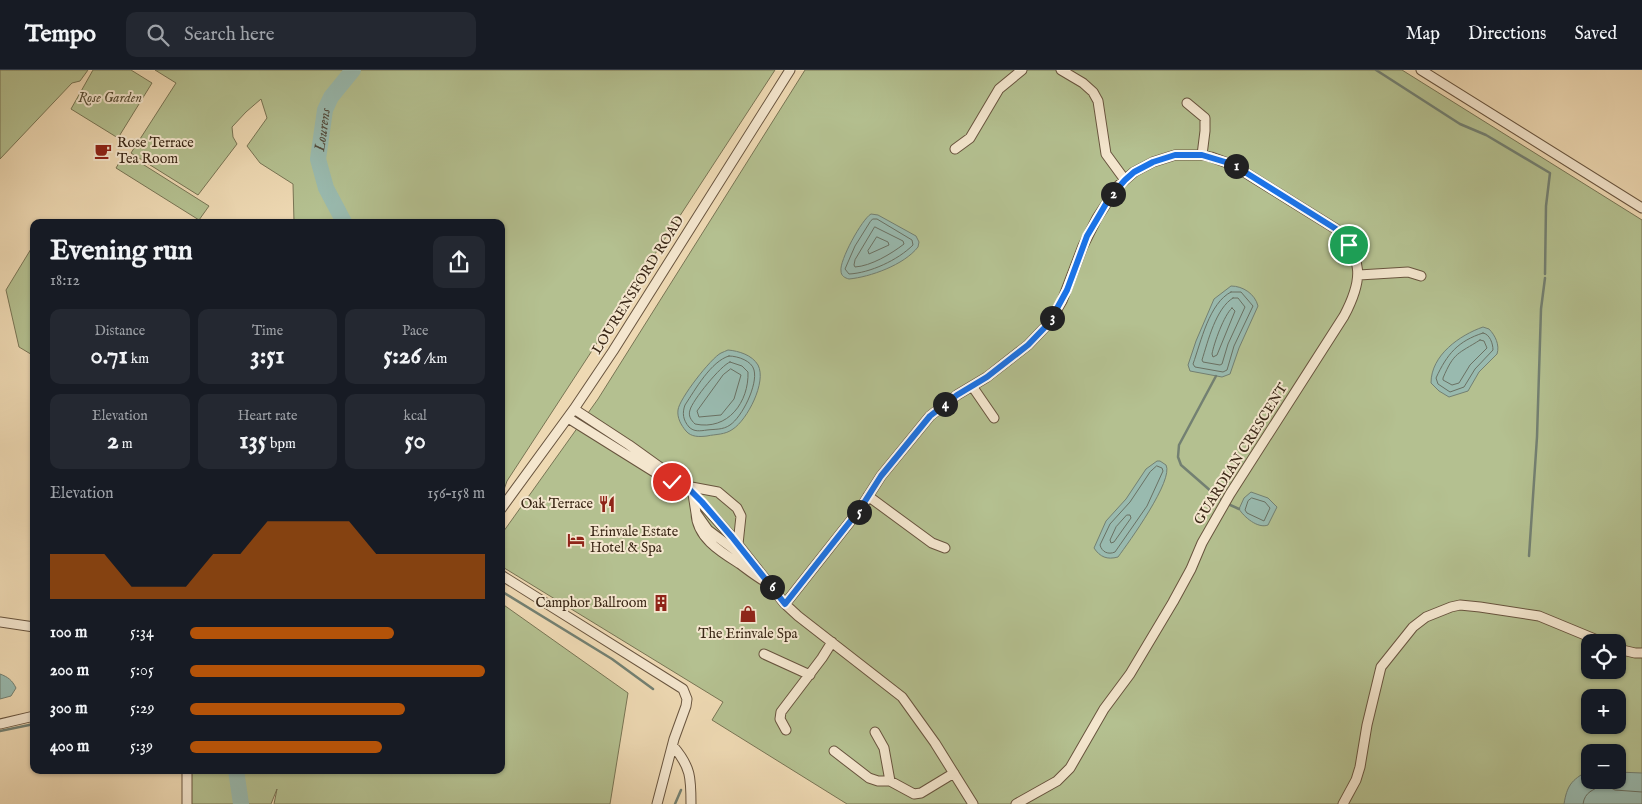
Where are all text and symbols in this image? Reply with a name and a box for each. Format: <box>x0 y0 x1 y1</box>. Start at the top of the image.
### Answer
search box <box>126 12 476 57</box>
text: Tempo <box>25 19 96 50</box>
icon: search <box>144 21 172 49</box>
text: Search here <box>184 23 274 47</box>
text: Map <box>1406 23 1440 46</box>
text: Directions <box>1468 23 1546 46</box>
text: Saved <box>1574 23 1617 46</box>
park label: Rose Garden <box>78 89 142 107</box>
water label: Lourens <box>310 106 335 154</box>
place label: Rose Terrace Tea Room <box>117 134 194 168</box>
cafe icon: Rose Terrace Tea Room <box>93 141 113 161</box>
pin: 1 <box>1224 154 1248 178</box>
text: 1 <box>1234 157 1239 175</box>
pin: 2 <box>1100 182 1126 206</box>
text: 2 <box>1110 185 1117 203</box>
street label: LOURENSFORD ROAD <box>588 212 688 358</box>
pin <box>1328 224 1370 266</box>
icon: arrive <box>1335 231 1363 259</box>
text: Evening run <box>50 234 193 269</box>
button: share <box>433 236 485 288</box>
text: 18:12 <box>50 271 80 291</box>
pin: 3 <box>1040 306 1064 330</box>
text: 3 <box>1050 309 1055 327</box>
text: Distance <box>95 322 145 340</box>
text: Time <box>252 322 283 340</box>
text: Pace <box>402 322 428 340</box>
text: 0.71 <box>90 340 128 372</box>
text: 3:51 <box>250 340 285 372</box>
text: 5:26 <box>383 340 421 372</box>
text: km <box>128 350 149 368</box>
text: /km <box>421 350 447 368</box>
street label: GUARDIAN CRESCENT <box>1190 379 1292 528</box>
pin: 4 <box>932 392 958 416</box>
text: 4 <box>942 395 949 413</box>
text: Elevation <box>92 407 148 425</box>
text: Heart rate <box>238 407 297 425</box>
text: kcal <box>403 407 427 425</box>
text: 2 <box>107 425 119 457</box>
text: 135 <box>239 425 267 457</box>
text: 50 <box>405 425 426 457</box>
text: m <box>119 435 133 453</box>
text: bpm <box>267 435 296 453</box>
pin <box>651 461 693 503</box>
icon: check <box>658 468 686 496</box>
text: Elevation <box>50 484 113 504</box>
text: 156–158 m <box>427 484 485 504</box>
restaurant icon: Oak Terrace <box>597 494 617 514</box>
place label: Oak Terrace <box>521 495 594 513</box>
pin: 5 <box>846 500 872 524</box>
text: 5 <box>857 503 862 521</box>
place label: Erinvale Estate Hotel & Spa <box>590 523 679 557</box>
hotel icon: Erinvale Estate Hotel & Spa <box>566 530 586 550</box>
pin: 6 <box>760 574 784 600</box>
text: 6 <box>770 578 775 596</box>
building icon: Camphor Ballroom <box>651 593 671 613</box>
place label: Camphor Ballroom <box>535 594 647 612</box>
shop icon: The Erinvale Spa <box>738 604 758 624</box>
text: 100 m <box>50 623 87 643</box>
text: 5:34 <box>130 623 154 643</box>
place label: The Erinvale Spa <box>698 625 799 643</box>
map controls <box>1581 634 1626 789</box>
button: locate <box>1581 634 1626 679</box>
text: 200 m <box>50 661 89 681</box>
text: 5:05 <box>130 661 154 681</box>
button: + <box>1581 689 1626 734</box>
text: 300 m <box>50 699 88 719</box>
text: 5:29 <box>130 699 155 719</box>
text: 400 m <box>50 737 89 757</box>
text: 5:39 <box>130 737 153 757</box>
button: − <box>1581 744 1626 789</box>

